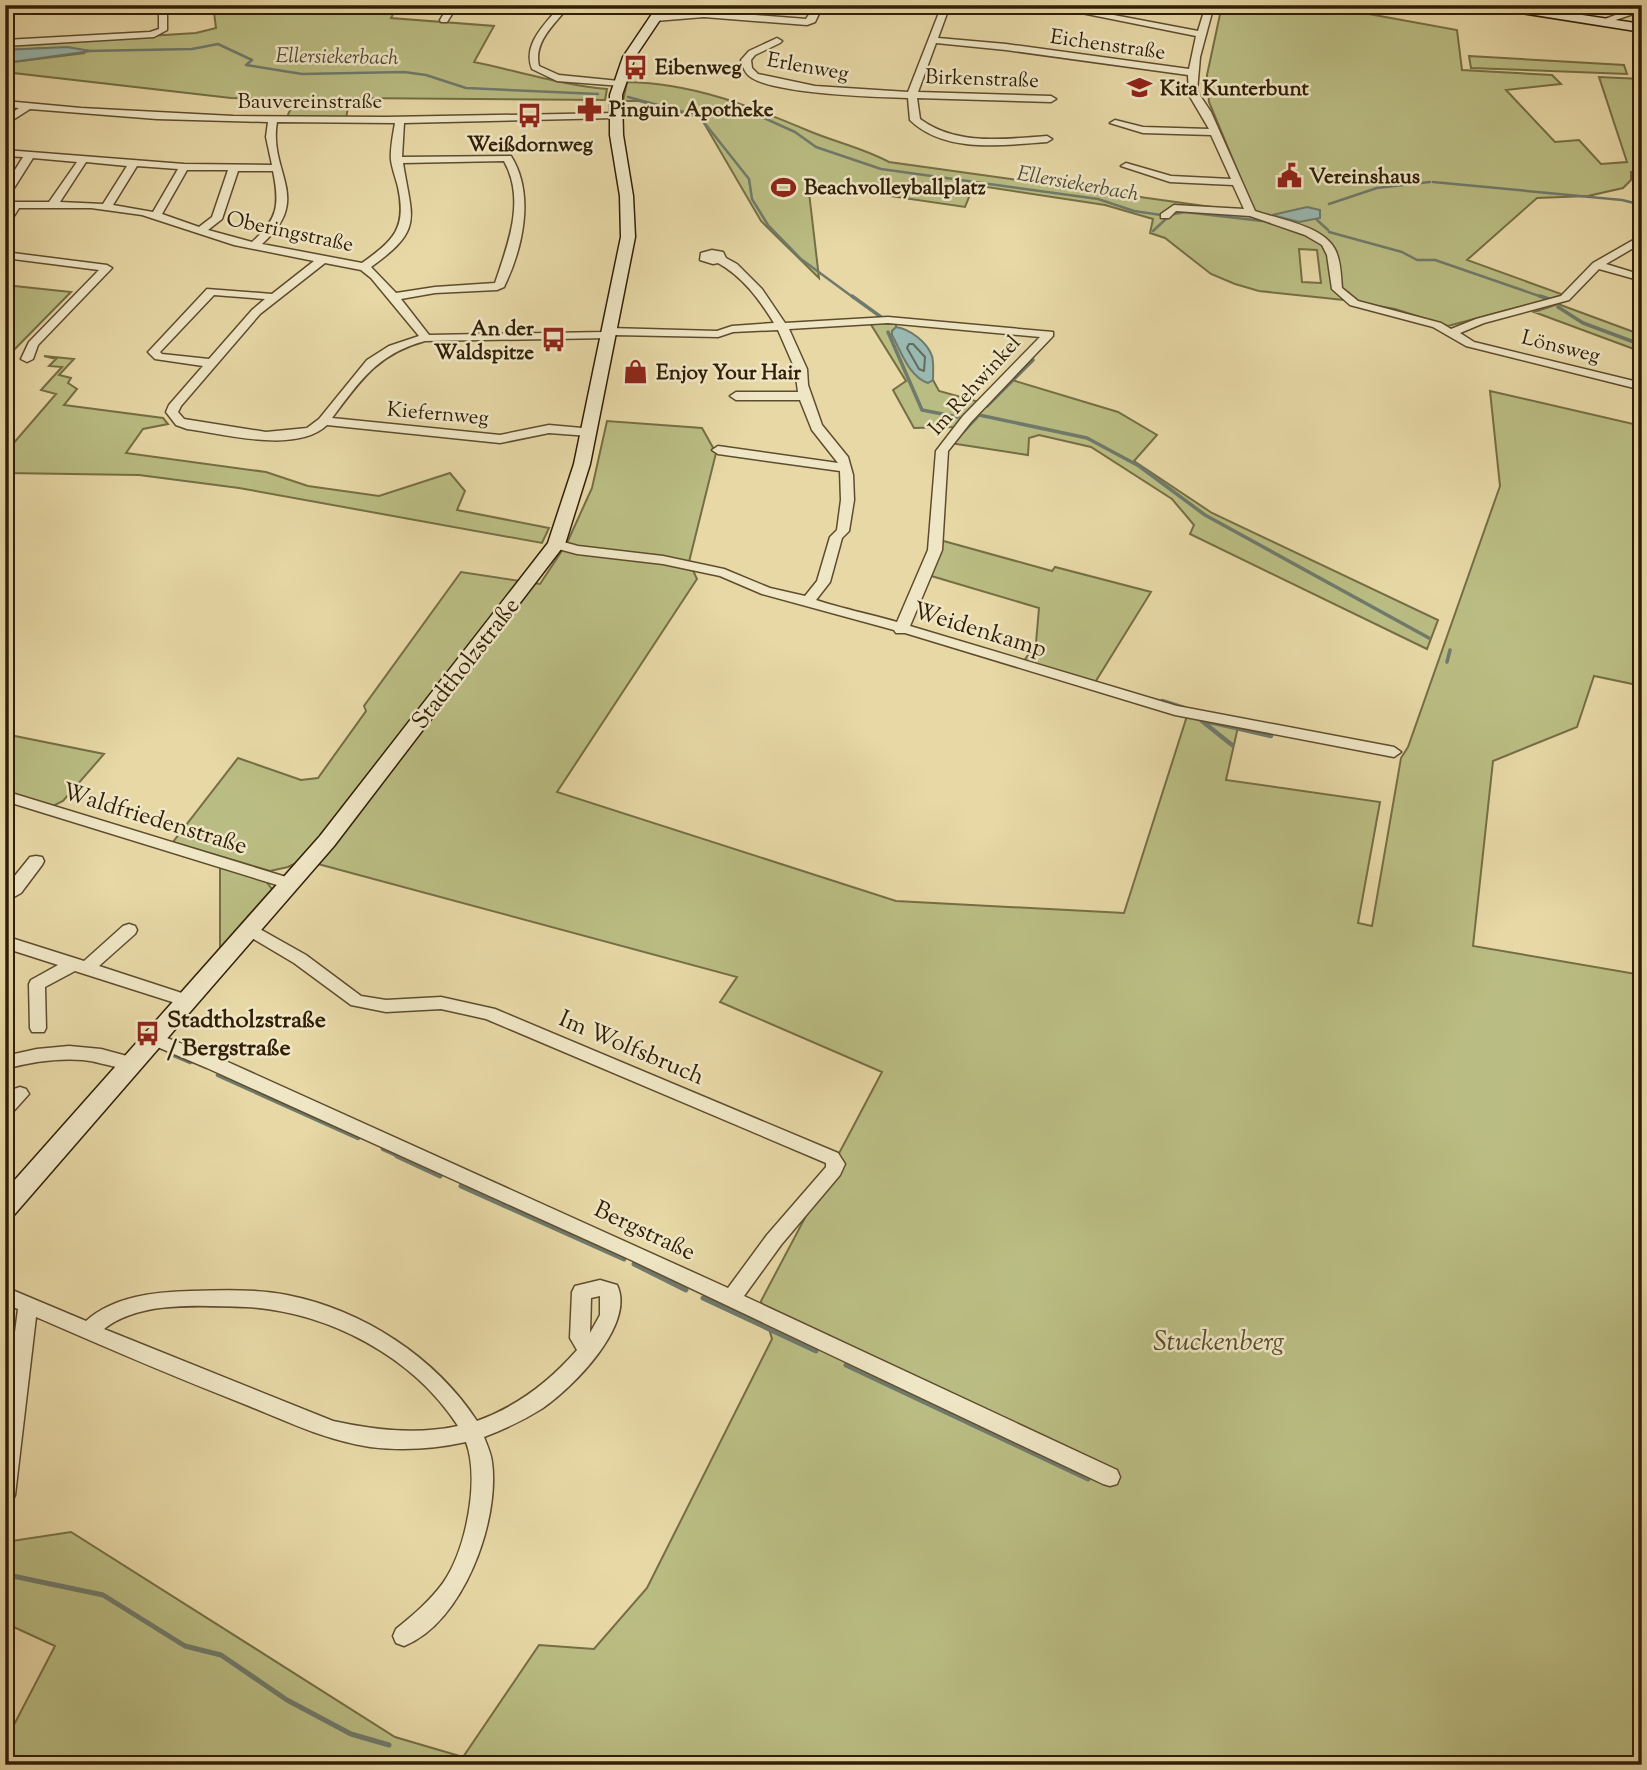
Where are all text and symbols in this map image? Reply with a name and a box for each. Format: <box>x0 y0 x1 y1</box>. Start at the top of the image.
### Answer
street label: Eichenstraße <box>1048 23 1167 69</box>
water label: Ellersiekerbach <box>275 42 399 74</box>
street label: Erlenweg <box>764 46 851 90</box>
bus stop icon: Eibenweg <box>621 53 649 81</box>
place label: Eibenweg <box>655 54 742 84</box>
street label: Birkenstraße <box>924 63 1039 97</box>
school or university icon: Kita Kunterbunt <box>1126 74 1154 102</box>
place label: Kita Kunterbunt <box>1160 75 1310 105</box>
street label: Bauvereinstraße <box>238 88 382 118</box>
pharmacy icon: Pinguin Apotheke <box>575 95 603 123</box>
place label: Pinguin Apotheke <box>609 96 774 126</box>
bus stop icon: Weißdornweg <box>516 101 544 129</box>
place label: Weißdornweg <box>467 131 594 161</box>
water label: Ellersiekerbach <box>1014 159 1141 210</box>
public building icon: Vereinshaus <box>1275 162 1303 190</box>
place label: Vereinshaus <box>1309 163 1420 193</box>
sports icon: Beachvolleyballplatz <box>770 173 798 201</box>
place label: Beachvolleyballplatz <box>804 174 986 204</box>
street label: Oberingstraße <box>223 205 356 261</box>
place label: An der Waldspitze <box>434 315 534 369</box>
street label: Lönsweg <box>1518 324 1603 372</box>
bus stop icon: An der Waldspitze <box>540 326 568 354</box>
street label: Im Rehwinkel <box>922 330 1029 443</box>
shop icon: Enjoy Your Hair <box>622 358 650 386</box>
place label: Enjoy Your Hair <box>656 359 801 389</box>
street label: Kiefernweg <box>386 396 490 434</box>
street label: Stadtholzstraße <box>404 591 529 737</box>
street label: Weidenkamp <box>908 594 1050 667</box>
street label: Waldfriedenstraße <box>58 776 251 864</box>
street label: Im Wolfsbruch <box>553 1003 709 1095</box>
place label: Stadtholzstraße / Bergstraße <box>167 1004 326 1066</box>
bus stop icon: Stadtholzstraße / Bergstraße <box>133 1019 161 1047</box>
street label: Bergstraße <box>588 1193 701 1270</box>
park label: Stuckenberg <box>1153 1323 1285 1363</box>

